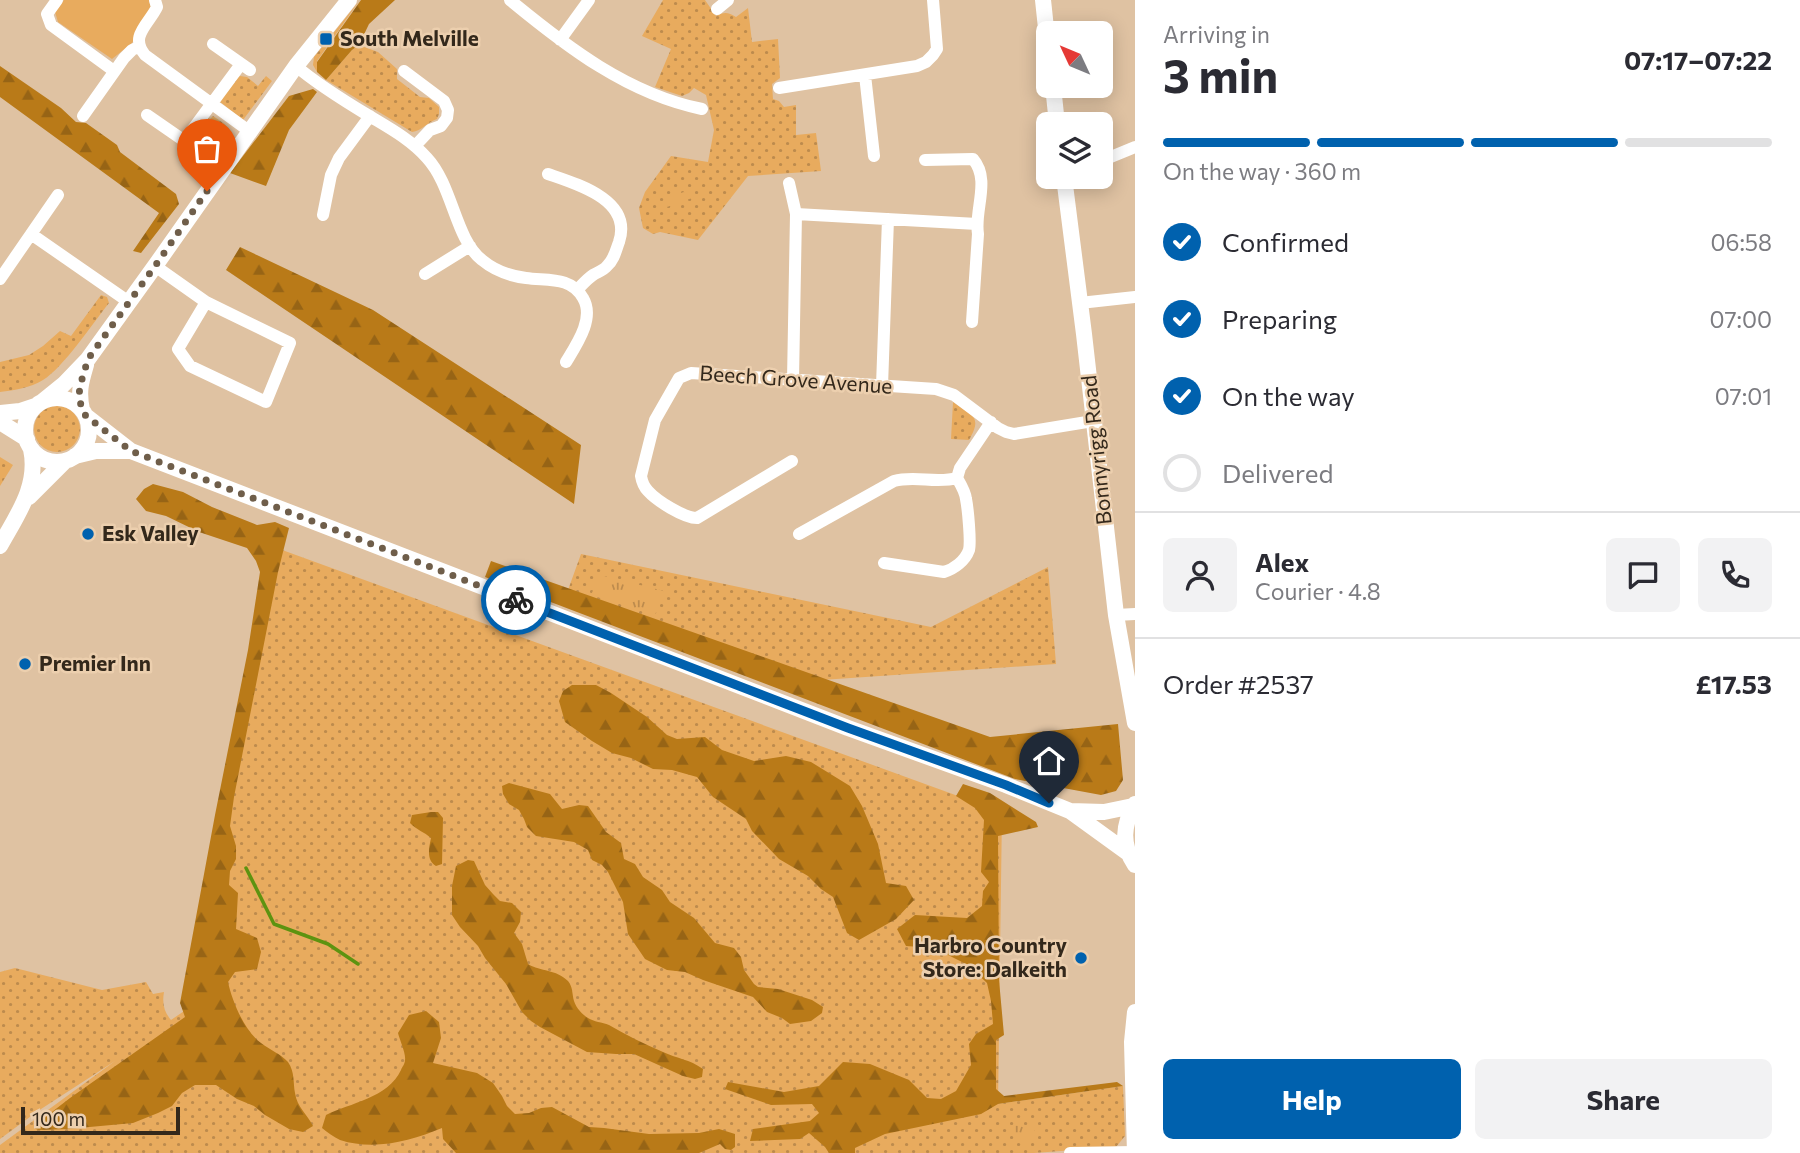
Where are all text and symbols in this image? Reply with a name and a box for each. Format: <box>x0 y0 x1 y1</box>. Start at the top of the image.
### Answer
text: Arriving in <box>1163 20 1270 48</box>
north arrow <box>1036 21 1113 98</box>
map controls <box>1036 21 1113 189</box>
place label: South Melville <box>340 25 479 50</box>
marker: South Melville <box>318 31 334 47</box>
text: 07:17–07:22 <box>1624 44 1772 75</box>
text: 3 min <box>1163 46 1278 102</box>
button: layers <box>1036 112 1113 189</box>
pin <box>177 119 237 191</box>
icon: bag <box>188 130 226 168</box>
text: On the way · 360 m <box>1163 157 1361 185</box>
icon: check <box>1163 223 1201 261</box>
text: Confirmed <box>1222 226 1349 257</box>
text: 06:58 <box>1710 228 1772 256</box>
icon: check <box>1163 300 1201 338</box>
text: Preparing <box>1222 303 1337 334</box>
text: 07:00 <box>1710 305 1772 333</box>
street label: Beech Grove Avenue <box>699 359 893 398</box>
street label: Bonnyrigg Road <box>1075 374 1116 526</box>
icon: check <box>1163 377 1201 415</box>
text: On the way <box>1222 380 1355 411</box>
text: 07:01 <box>1715 382 1772 410</box>
text: Delivered <box>1222 457 1333 488</box>
place label: Esk Valley <box>102 520 199 545</box>
marker: Esk Valley <box>80 526 96 542</box>
button: person <box>1163 538 1237 612</box>
button: chat <box>1606 538 1680 612</box>
button: phone <box>1698 538 1772 612</box>
text: Alex <box>1255 546 1309 577</box>
courier <box>481 565 551 635</box>
text: Courier · 4.8 <box>1255 577 1381 605</box>
icon: bike <box>497 581 535 619</box>
place label: Premier Inn <box>39 650 151 675</box>
marker: Premier Inn <box>17 656 33 672</box>
text: Order #2537 <box>1163 668 1314 699</box>
text: £17.53 <box>1696 668 1772 699</box>
pin <box>1019 731 1079 803</box>
icon: home <box>1030 742 1068 780</box>
place label: Harbro Country Store: Dalkeith <box>914 932 1067 981</box>
marker: Harbro Country Store: Dalkeith <box>1073 950 1089 966</box>
button: Help <box>1163 1059 1461 1139</box>
button: Share <box>1475 1059 1772 1139</box>
scale bar <box>21 1104 180 1136</box>
text: 100 m <box>32 1107 85 1130</box>

